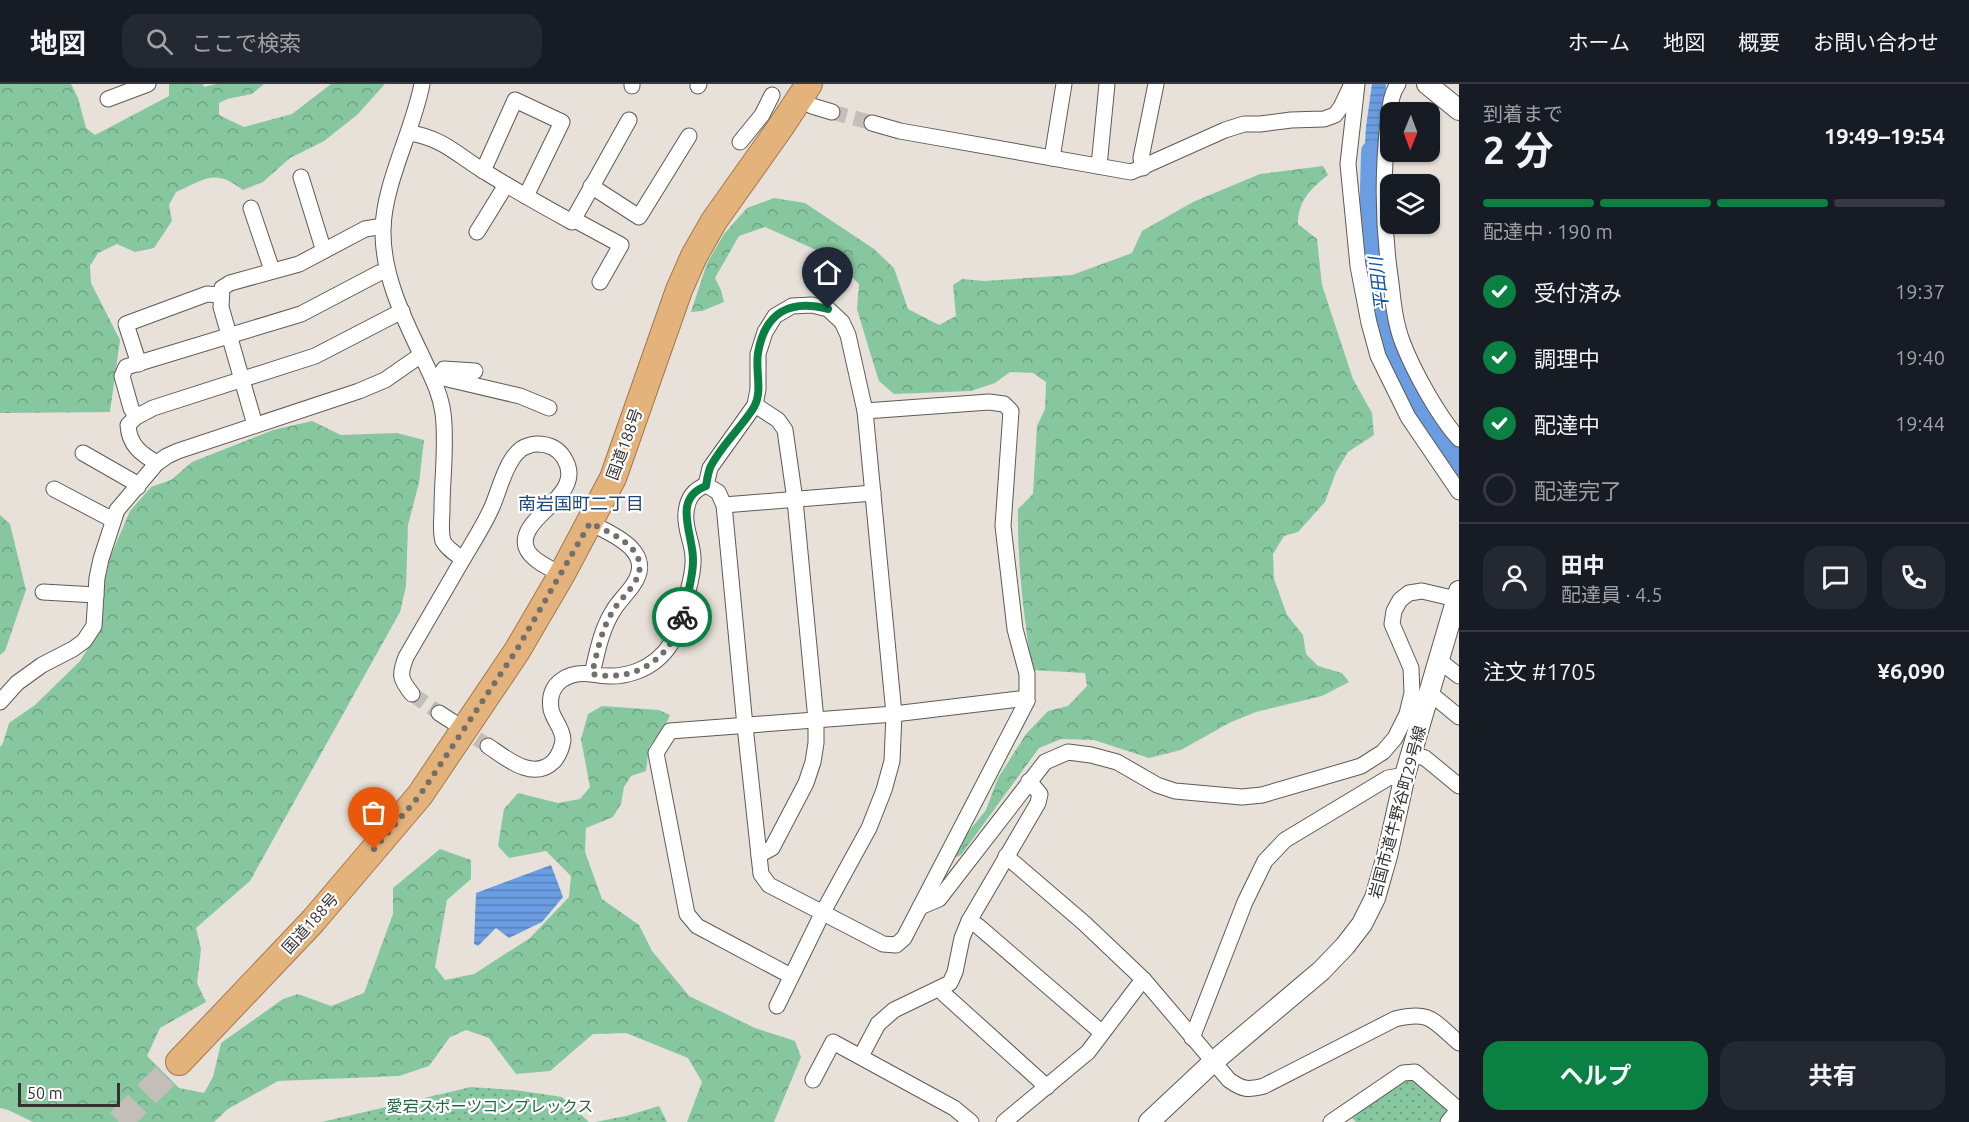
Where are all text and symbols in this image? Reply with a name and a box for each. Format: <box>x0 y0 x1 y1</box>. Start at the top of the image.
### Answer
search box <box>122 14 542 68</box>
icon: search <box>143 25 176 58</box>
text: 地図 <box>30 27 86 58</box>
text: ここで検索 <box>191 30 301 55</box>
text: ホーム <box>1568 30 1630 54</box>
text: 地図 <box>1663 30 1705 54</box>
text: 概要 <box>1738 30 1780 54</box>
text: お問い合わせ <box>1813 30 1939 54</box>
north arrow <box>1380 102 1440 162</box>
map controls <box>1380 102 1440 234</box>
text: 到着まで <box>1483 102 1563 125</box>
text: 19:49–19:54 <box>1824 123 1945 148</box>
text: 2 分 <box>1483 128 1553 171</box>
button: layers <box>1380 174 1440 234</box>
text: 配達中 · 190 m <box>1483 220 1613 243</box>
pin <box>802 247 853 309</box>
water label: 平田川 <box>1365 254 1391 312</box>
icon: home <box>811 256 844 289</box>
icon: check <box>1483 275 1516 308</box>
text: 受付済み <box>1534 280 1622 305</box>
text: 19:37 <box>1895 280 1945 303</box>
icon: check <box>1483 341 1516 374</box>
text: 調理中 <box>1534 346 1600 371</box>
text: 19:40 <box>1895 346 1945 369</box>
street label: 国道188号 <box>603 406 645 482</box>
icon: check <box>1483 407 1516 440</box>
text: 配達中 <box>1534 412 1600 437</box>
text: 19:44 <box>1895 412 1945 435</box>
text: 配達完了 <box>1534 478 1622 503</box>
district label: 南岩国町二丁目 <box>518 493 644 513</box>
button: person <box>1483 546 1546 609</box>
button: chat <box>1804 546 1867 609</box>
button: phone <box>1882 546 1945 609</box>
text: 田中 <box>1561 552 1605 577</box>
text: 配達員 · 4.5 <box>1561 583 1663 606</box>
courier <box>652 587 712 647</box>
icon: bike <box>666 601 699 634</box>
text: ¥6,090 <box>1878 658 1945 683</box>
text: 注文 #1705 <box>1483 659 1596 684</box>
street label: 岩国市道牛野谷町29号線 <box>1365 724 1429 900</box>
pin <box>348 787 399 849</box>
icon: bag <box>357 796 390 829</box>
street label: 国道188号 <box>278 889 342 957</box>
button: ヘルプ <box>1483 1041 1708 1110</box>
button: 共有 <box>1720 1041 1945 1110</box>
scale bar <box>18 1080 120 1108</box>
text: 50 m <box>27 1084 63 1102</box>
park label: 愛宕スポーツコンプレックス <box>387 1097 593 1115</box>

